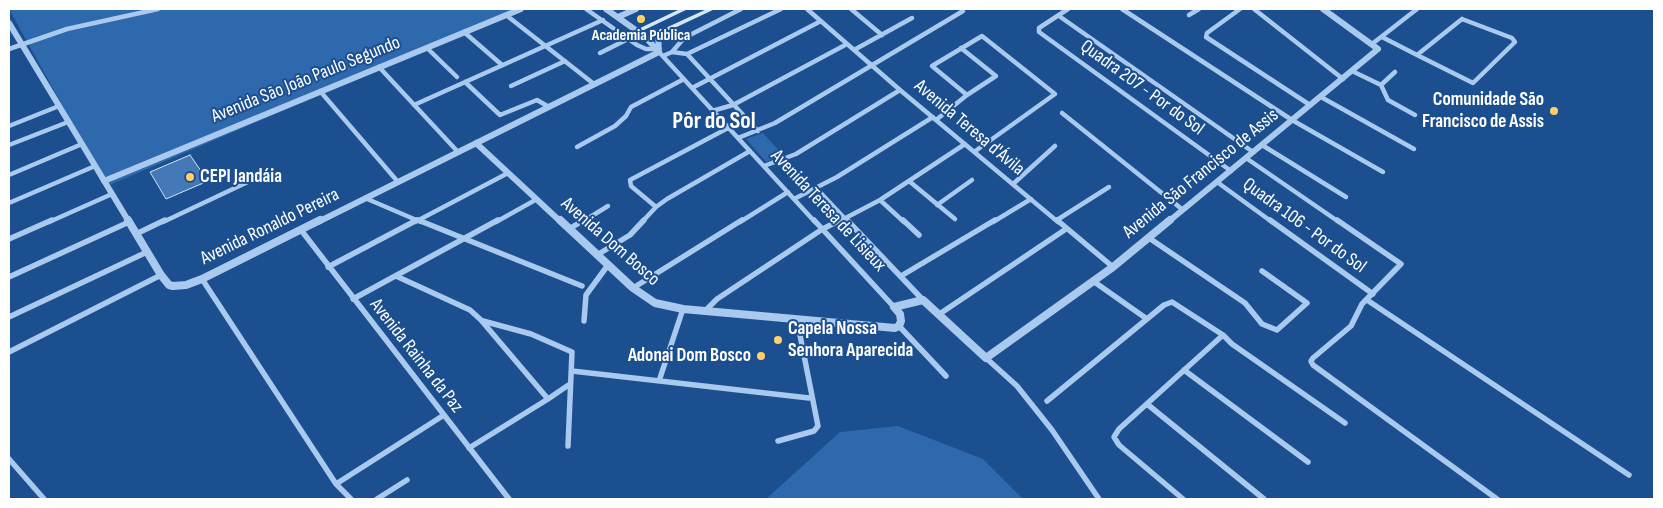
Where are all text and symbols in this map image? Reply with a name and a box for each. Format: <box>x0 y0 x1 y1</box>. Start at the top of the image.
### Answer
marker: Academia Pública <box>635 13 647 25</box>
place label: Academia Pública <box>592 26 690 46</box>
street label: Avenida São João Paulo Segundo <box>208 32 404 128</box>
street label: Quadra 207 - Por do Sol <box>1076 35 1208 141</box>
street label: Avenida Teresa d'Ávila <box>909 75 1029 181</box>
place label: Comunidade São Francisco de Assis <box>1422 89 1544 133</box>
street label: Avenida São Francisco de Assis <box>1119 104 1283 244</box>
marker: Comunidade São Francisco de Assis <box>1548 105 1560 117</box>
district label: Pôr do Sol <box>672 108 756 136</box>
street label: Avenida Teresa de Lisieux <box>765 145 891 277</box>
place label: CEPI Jandáia <box>200 166 282 188</box>
marker: CEPI Jandáia <box>184 171 196 183</box>
street label: Quadra 106 - Por do Sol <box>1238 173 1370 279</box>
street label: Avenida Ronaldo Pereira <box>197 184 343 270</box>
street label: Avenida Dom Bosco <box>556 193 664 291</box>
street label: Avenida Rainha da Paz <box>364 294 468 418</box>
place label: Capela Nossa Senhora Aparecida <box>788 318 913 362</box>
marker: Capela Nossa Senhora Aparecida <box>772 334 784 346</box>
place label: Adonai Dom Bosco <box>628 345 751 367</box>
marker: Adonai Dom Bosco <box>755 350 767 362</box>

